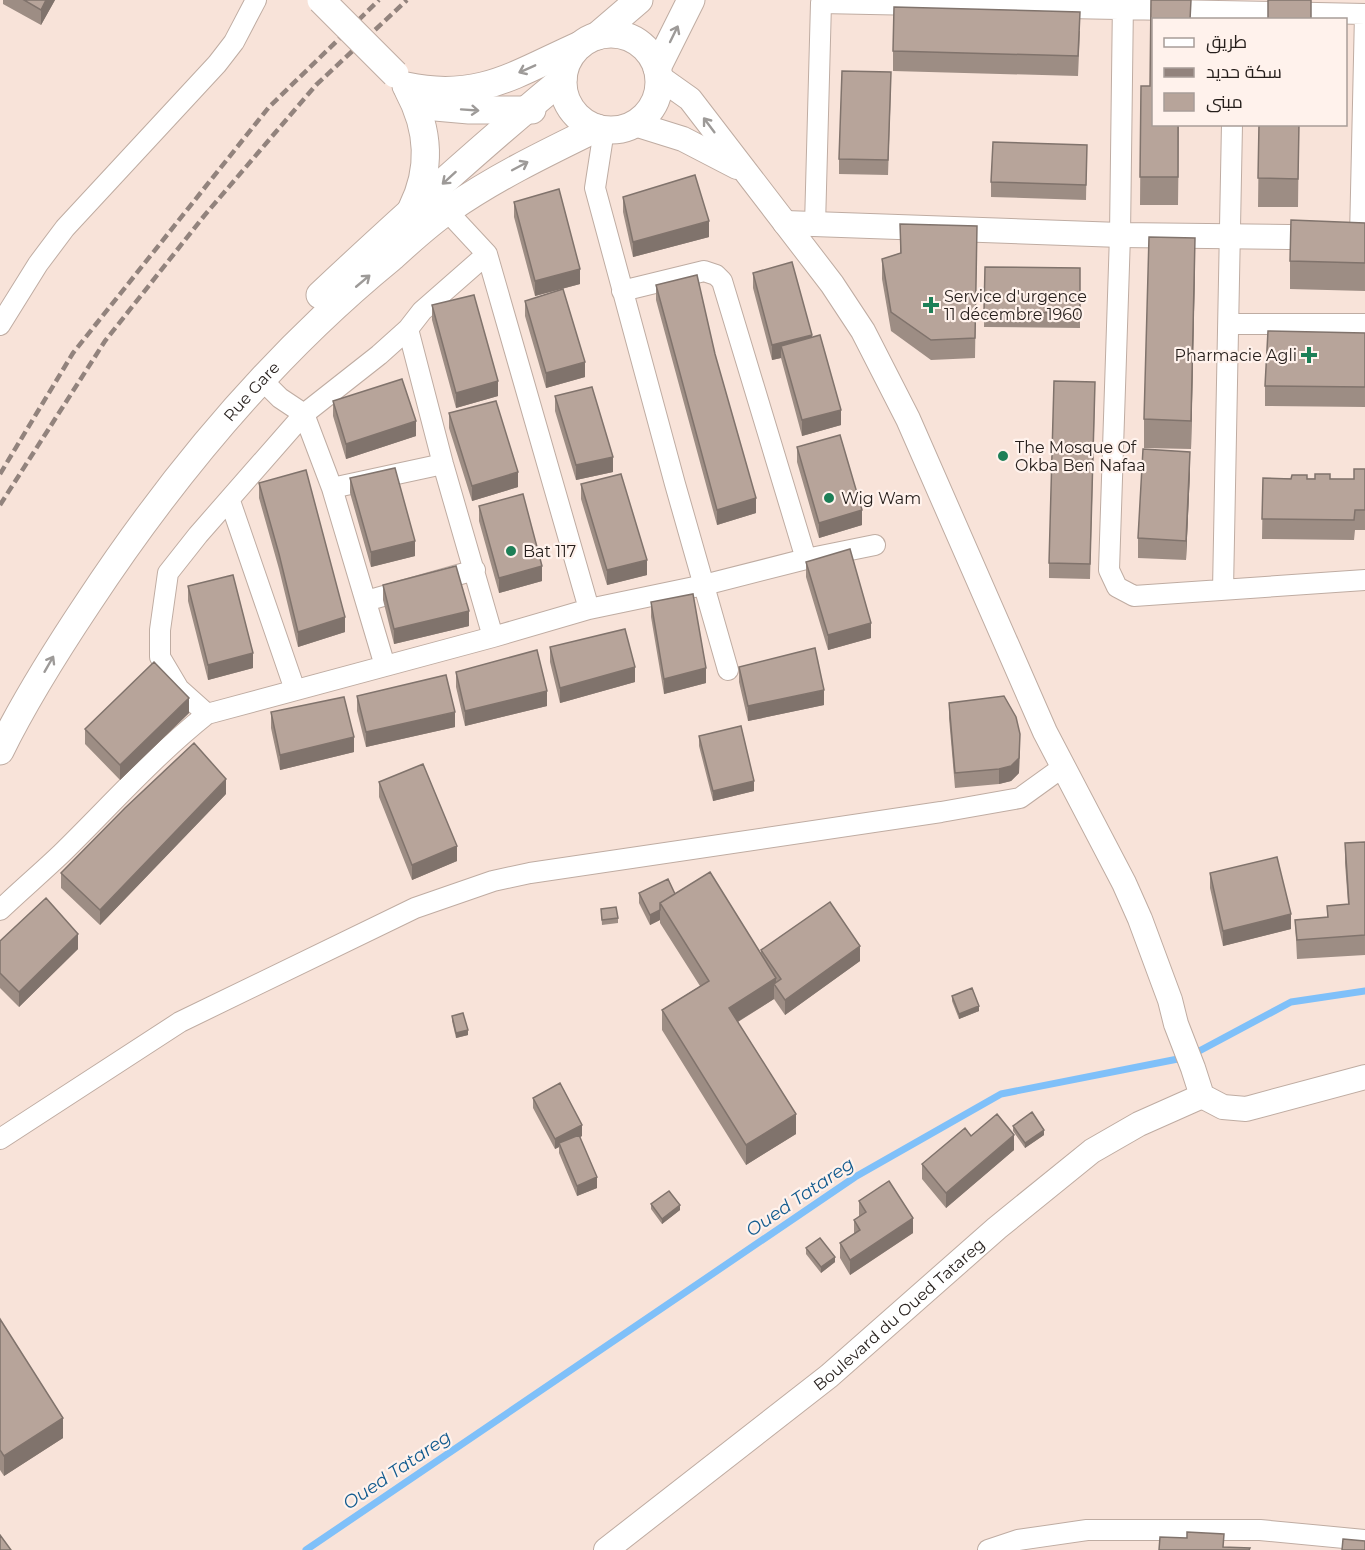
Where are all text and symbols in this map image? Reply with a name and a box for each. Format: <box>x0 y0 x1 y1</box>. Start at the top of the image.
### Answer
legend <box>1152 18 1347 126</box>
one-way arrow <box>669 26 680 44</box>
text: طريق <box>1206 31 1247 54</box>
text: سكة حديد <box>1206 61 1282 83</box>
one-way arrow <box>518 64 537 75</box>
text: مبنى <box>1206 91 1243 113</box>
one-way arrow <box>459 105 479 116</box>
one-way arrow <box>703 117 716 133</box>
one-way arrow <box>511 160 529 171</box>
one-way arrow <box>442 171 457 185</box>
one-way arrow <box>355 274 371 287</box>
place label: Service d'urgence 11 décembre 1960 <box>944 287 1087 324</box>
marker: Service d'urgence 11 décembre 1960 <box>922 296 940 314</box>
place label: Pharmacie Agli <box>1175 346 1297 365</box>
marker: Pharmacie Agli <box>1302 348 1316 362</box>
street label: Rue Gare <box>220 358 284 425</box>
place label: The Mosque Of Okba Ben Nafaa <box>1015 438 1146 475</box>
marker: The Mosque Of Okba Ben Nafaa <box>996 449 1010 463</box>
place label: Wig Wam <box>841 489 921 508</box>
marker: Wig Wam <box>822 491 836 505</box>
place label: Bat 117 <box>523 542 576 561</box>
marker: Bat 117 <box>504 544 518 558</box>
one-way arrow <box>44 655 55 673</box>
water label: Oued Tatareg <box>742 1153 858 1241</box>
street label: Boulevard du Oued Tatareg <box>810 1235 989 1395</box>
water label: Oued Tatareg <box>339 1426 455 1514</box>

